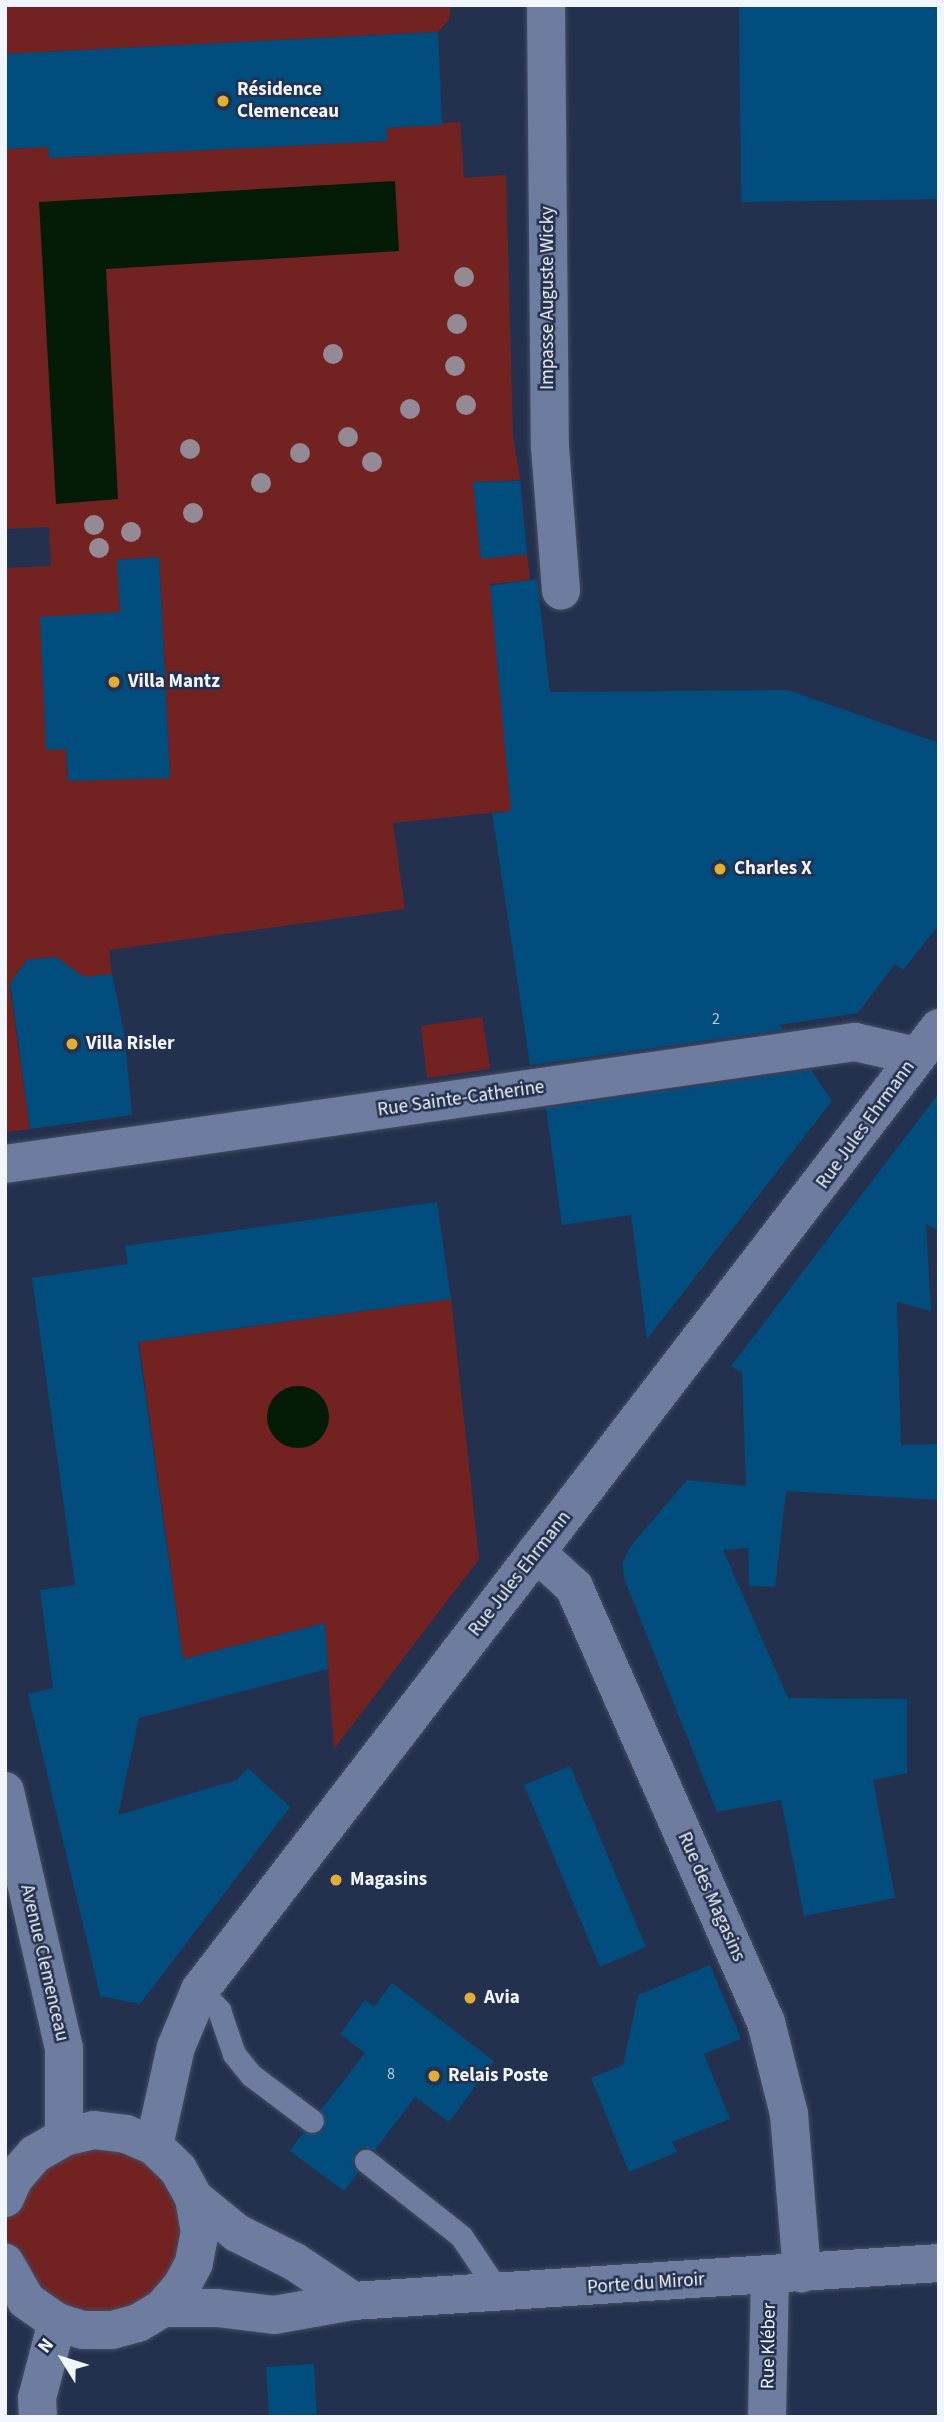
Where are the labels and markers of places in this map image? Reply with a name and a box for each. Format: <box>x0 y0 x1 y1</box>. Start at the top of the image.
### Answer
place label: Résidence Clemenceau <box>237 79 339 123</box>
marker: Résidence Clemenceau <box>215 93 231 109</box>
place label: Villa Mantz <box>128 671 220 693</box>
marker: Villa Mantz <box>106 674 122 690</box>
place label: Charles X <box>734 858 812 880</box>
marker: Charles X <box>712 861 728 877</box>
place label: Villa Risler <box>86 1033 175 1055</box>
marker: Villa Risler <box>64 1036 80 1052</box>
place label: Magasins <box>350 1869 427 1891</box>
marker: Magasins <box>328 1872 344 1888</box>
place label: Avia <box>484 1987 520 2009</box>
marker: Avia <box>462 1990 478 2006</box>
place label: Relais Poste <box>448 2065 548 2087</box>
marker: Relais Poste <box>426 2068 442 2084</box>

